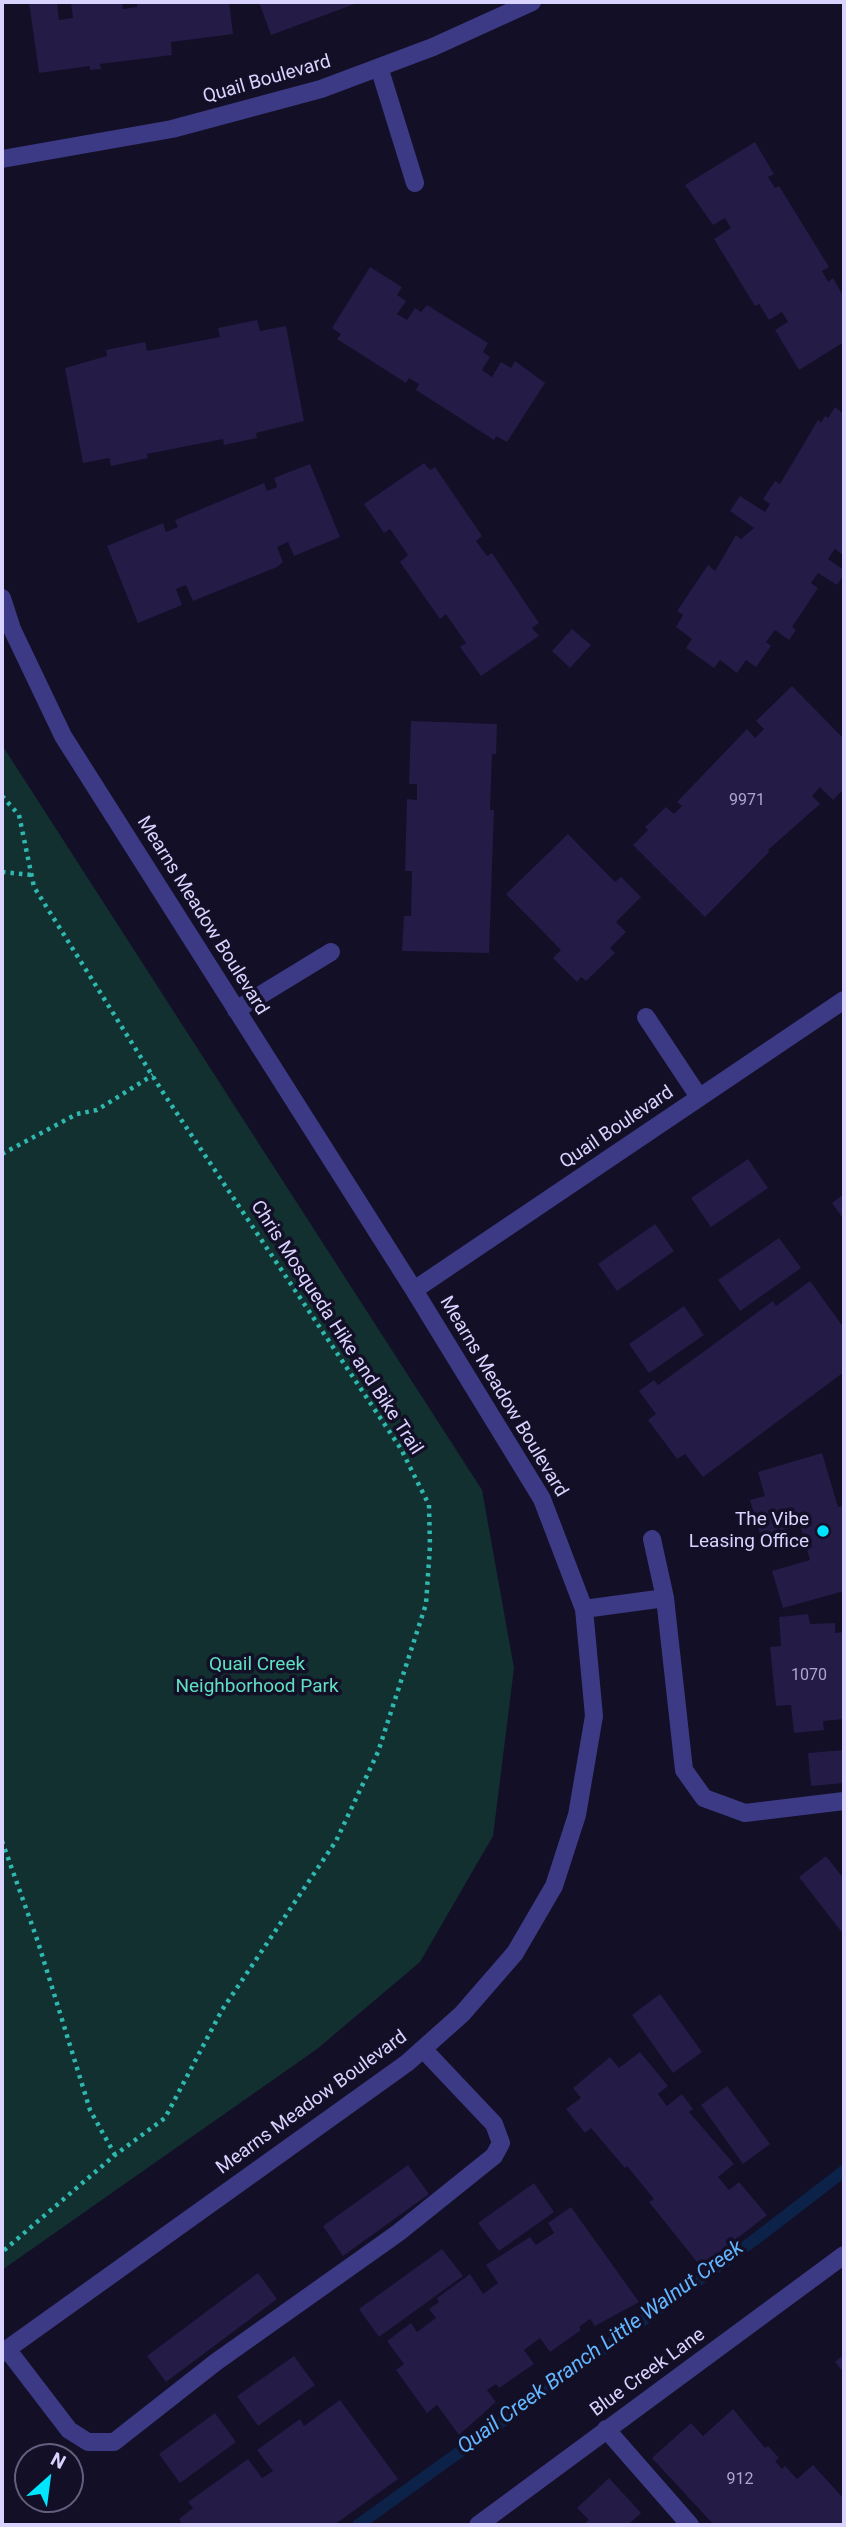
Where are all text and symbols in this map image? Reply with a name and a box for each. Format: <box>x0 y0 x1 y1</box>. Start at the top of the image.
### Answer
street label: Quail Boulevard <box>200 51 334 109</box>
house number: 9971 <box>729 791 765 811</box>
street label: Mearns Meadow Boulevard <box>131 812 273 1020</box>
street label: Quail Boulevard <box>556 1082 678 1174</box>
street label: Chris Mosqueda Hike and Bike Trail <box>245 1197 427 1459</box>
street label: Mearns Meadow Boulevard <box>434 1293 572 1501</box>
place label: The Vibe Leasing Office <box>689 1509 809 1553</box>
marker: The Vibe Leasing Office <box>815 1523 831 1539</box>
park label: Quail Creek Neighborhood Park <box>175 1654 339 1698</box>
house number: 1070 <box>791 1666 827 1686</box>
street label: Mearns Meadow Boulevard <box>212 2026 412 2180</box>
water label: Quail Creek Branch Little Walnut Creek <box>453 2236 749 2460</box>
street label: Blue Creek Lane <box>586 2324 710 2422</box>
north arrow <box>14 2443 84 2513</box>
text: N <box>47 2447 69 2474</box>
house number: 912 <box>727 2470 753 2490</box>

